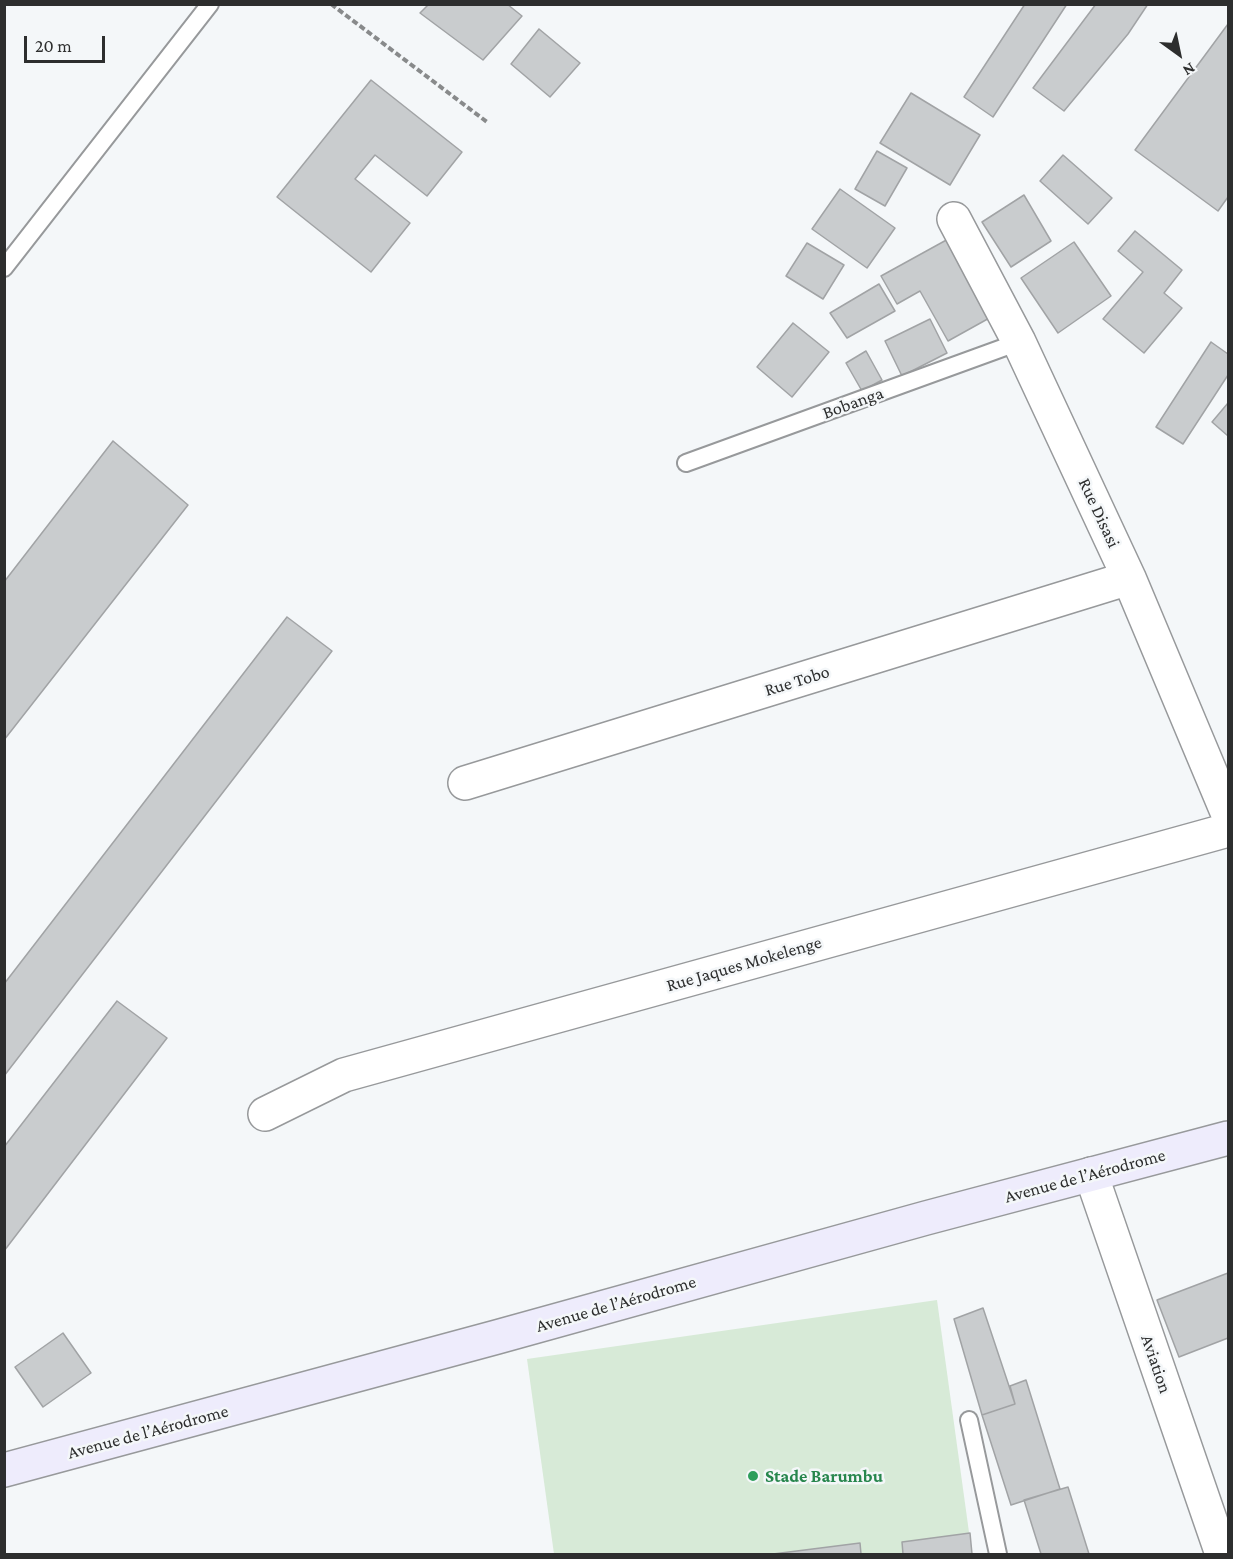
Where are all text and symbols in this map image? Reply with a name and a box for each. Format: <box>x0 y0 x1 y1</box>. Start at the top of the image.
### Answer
scale bar <box>27 24 108 62</box>
north arrow <box>1149 24 1209 84</box>
text: 20 m <box>35 36 72 56</box>
text: N <box>1180 59 1198 80</box>
street label: Bobanga <box>820 382 886 424</box>
street label: Rue Disasi <box>1073 475 1125 551</box>
street label: Rue Tobo <box>762 661 832 701</box>
street label: Rue Jaques Mokelenge <box>664 932 824 996</box>
street label: Avenue de l’Aérodrome <box>1002 1144 1168 1208</box>
street label: Avenue de l’Aérodrome <box>534 1271 698 1337</box>
street label: Aviation <box>1136 1332 1176 1396</box>
street label: Avenue de l’Aérodrome <box>65 1400 231 1464</box>
place label: Stade Barumbu <box>765 1465 883 1487</box>
marker: Stade Barumbu <box>746 1469 760 1483</box>

